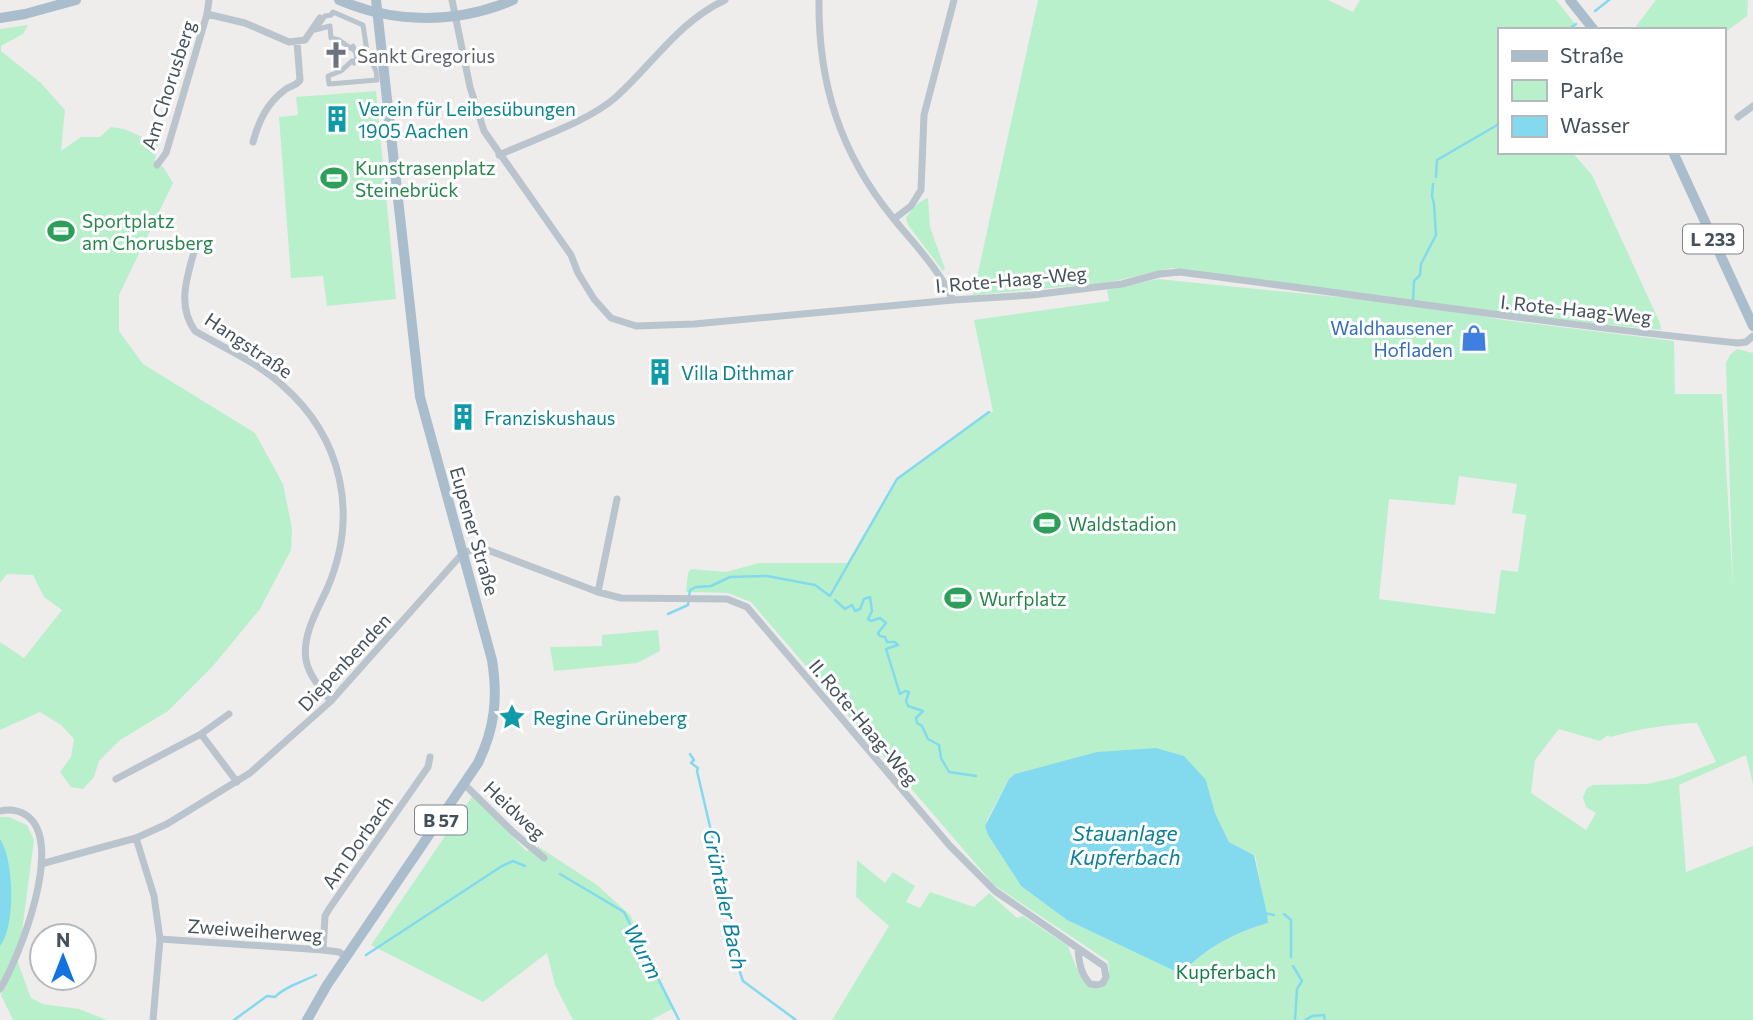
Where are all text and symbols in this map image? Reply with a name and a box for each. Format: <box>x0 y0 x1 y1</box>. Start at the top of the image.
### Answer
street label: Am Chorusberg <box>136 17 200 153</box>
legend <box>1498 28 1725 154</box>
church icon: Sankt Gregorius <box>321 40 351 70</box>
text: Straße <box>1560 42 1624 67</box>
place label: Sankt Gregorius <box>357 44 495 67</box>
text: Park <box>1560 77 1604 102</box>
place label: Verein für Leibesübungen 1905 Aachen <box>358 97 576 142</box>
building icon: Verein für Leibesübungen 1905 Aachen <box>322 104 352 134</box>
text: Wasser <box>1560 112 1630 137</box>
place label: Kunstrasenplatz Steinebrück <box>355 156 496 201</box>
sports icon: Kunstrasenplatz Steinebrück <box>319 163 349 193</box>
place label: Sportplatz am Chorusberg <box>82 209 213 254</box>
sports icon: Sportplatz am Chorusberg <box>46 216 76 246</box>
road number: L 233 <box>1683 225 1743 254</box>
street label: I. Rote-Haag-Weg <box>934 261 1088 297</box>
street label: I. Rote-Haag-Weg <box>1499 290 1653 328</box>
street label: Hangstraße <box>201 307 297 383</box>
place label: Waldhausener Hofladen <box>1330 316 1453 361</box>
shop icon: Waldhausener Hofladen <box>1459 323 1489 353</box>
building icon: Villa Dithmar <box>645 357 675 387</box>
place label: Villa Dithmar <box>681 361 794 384</box>
building icon: Franziskushaus <box>448 402 478 432</box>
place label: Franziskushaus <box>484 406 615 429</box>
street label: Eupener Straße <box>446 464 504 598</box>
sports icon: Waldstadion <box>1032 508 1062 538</box>
place label: Waldstadion <box>1068 512 1177 535</box>
sports icon: Wurfplatz <box>943 583 973 613</box>
place label: Wurfplatz <box>979 587 1066 610</box>
street label: Diepenbenden <box>293 608 395 716</box>
street label: II. Rote-Haag-Weg <box>805 654 923 790</box>
place icon: Regine Grüneberg <box>497 702 527 732</box>
place label: Regine Grüneberg <box>533 706 687 729</box>
street label: Heidweg <box>480 776 550 844</box>
street label: Am Dorbach <box>317 791 397 893</box>
road number: B 57 <box>415 806 467 834</box>
water label: Stauanlage Kupferbach <box>1070 820 1180 869</box>
water label: Grüntaler Bach <box>699 826 753 972</box>
street label: Zweiweiherweg <box>187 914 323 946</box>
water label: Wurm <box>620 919 668 983</box>
north arrow <box>28 922 98 992</box>
text: N <box>56 928 70 951</box>
park label: Kupferbach <box>1176 960 1276 983</box>

